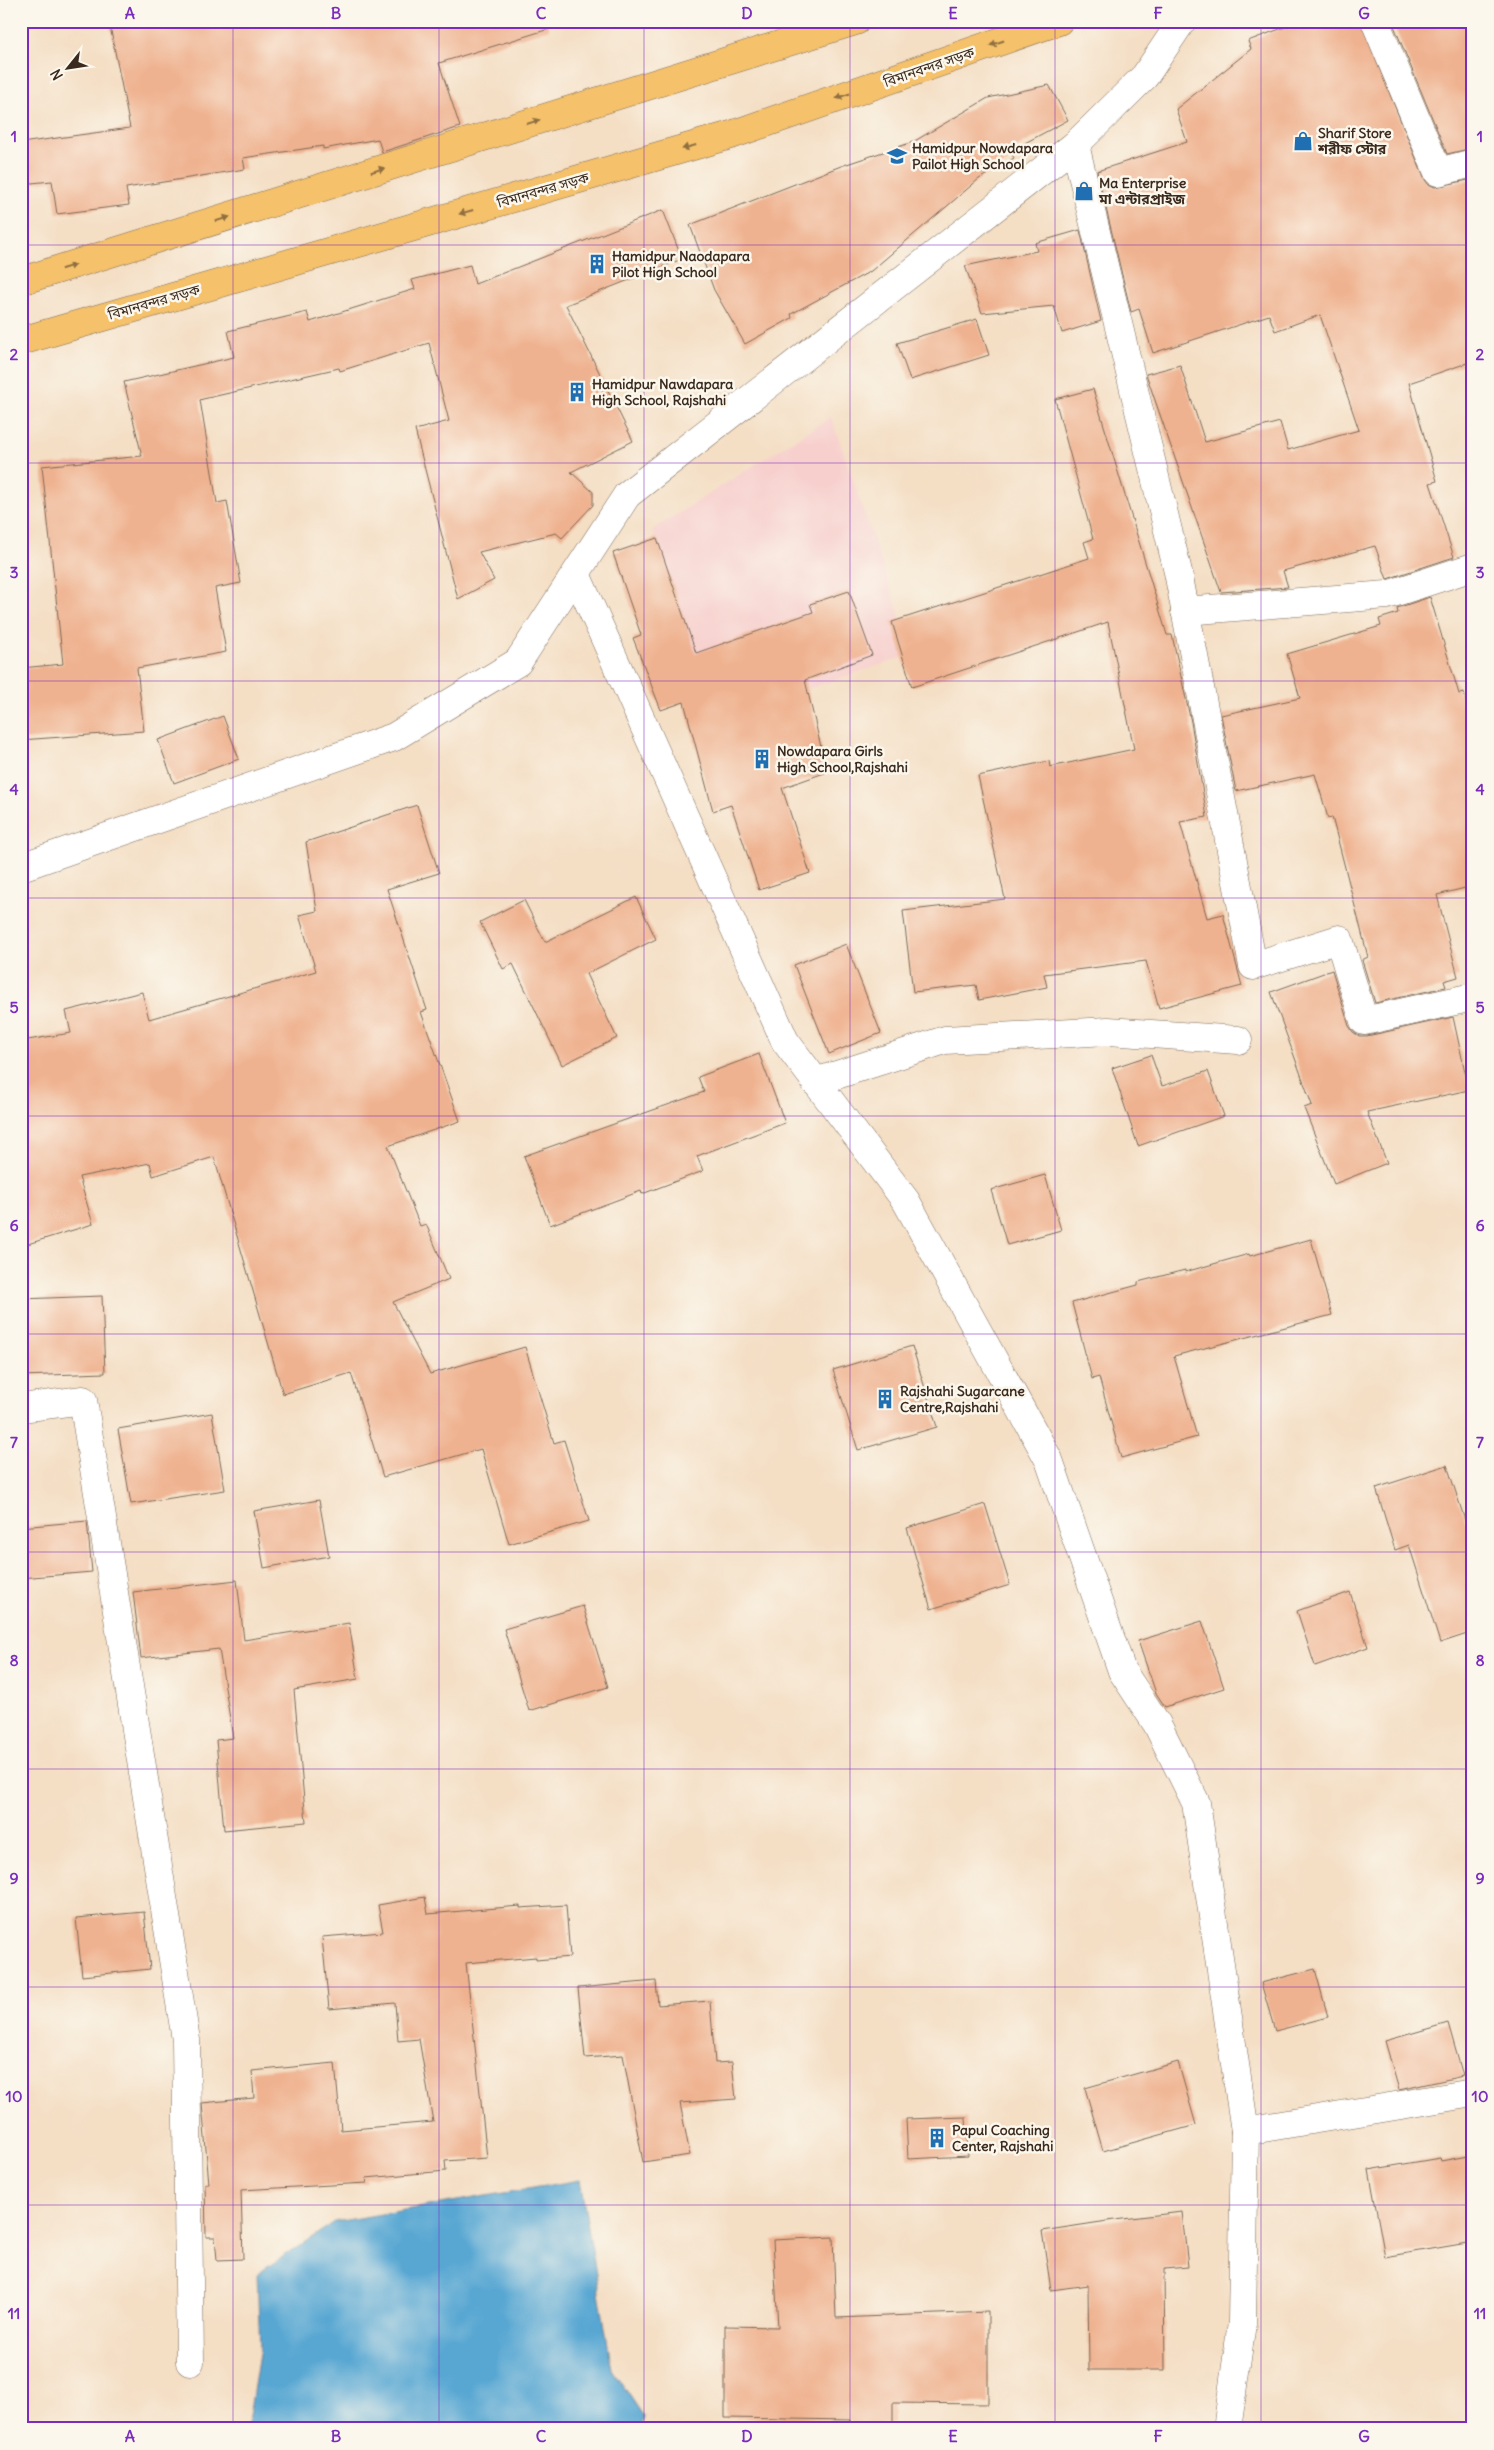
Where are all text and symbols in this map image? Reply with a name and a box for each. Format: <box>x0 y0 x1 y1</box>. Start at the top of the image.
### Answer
text: A <box>125 3 135 23</box>
text: B <box>331 3 342 23</box>
text: C <box>536 3 547 23</box>
text: D <box>741 3 753 23</box>
text: E <box>948 3 958 23</box>
text: F <box>1153 3 1163 23</box>
text: G <box>1358 3 1370 23</box>
one-way arrow <box>989 40 1004 47</box>
north arrow <box>42 42 92 92</box>
street label: বিমানবন্দর সড়ক <box>880 43 977 91</box>
text: N <box>47 66 67 83</box>
one-way arrow <box>835 92 850 100</box>
one-way arrow <box>526 118 541 125</box>
place label: Sharif Store শরীফ স্টোর <box>1317 124 1392 158</box>
text: 1 <box>11 126 17 146</box>
text: 1 <box>1477 126 1483 146</box>
shop icon: Sharif Store শরীফ স্টোর <box>1292 130 1314 152</box>
place label: Hamidpur Nowdapara Pailot High School <box>912 139 1053 173</box>
one-way arrow <box>681 144 696 152</box>
school or university icon: Hamidpur Nowdapara Pailot High School <box>886 145 908 167</box>
one-way arrow <box>371 166 386 174</box>
street label: বিমানবন্দর সড়ক <box>494 168 592 212</box>
place label: Ma Enterprise মা এন্টারপ্রাইজ <box>1098 174 1187 208</box>
shop icon: Ma Enterprise মা এন্টারপ্রাইজ <box>1073 180 1095 202</box>
one-way arrow <box>458 208 473 216</box>
one-way arrow <box>216 214 231 222</box>
place label: Hamidpur Naodapara Pilot High School <box>612 247 750 281</box>
building icon: Hamidpur Naodapara Pilot High School <box>586 253 608 275</box>
one-way arrow <box>61 263 76 271</box>
street label: বিমানবন্দর সড়ক <box>105 280 203 324</box>
text: 2 <box>10 344 19 364</box>
text: 2 <box>1476 344 1485 364</box>
place label: Hamidpur Nawdapara High School, Rajshahi <box>592 375 733 409</box>
building icon: Hamidpur Nawdapara High School, Rajshahi <box>566 381 588 403</box>
text: 3 <box>9 562 19 582</box>
text: 3 <box>1475 562 1485 582</box>
place label: Nowdapara Girls High School,Rajshahi <box>777 742 908 776</box>
building icon: Nowdapara Girls High School,Rajshahi <box>751 748 773 770</box>
text: 4 <box>9 779 19 799</box>
text: 4 <box>1475 779 1485 799</box>
text: 5 <box>9 997 19 1017</box>
text: 5 <box>1475 997 1485 1017</box>
text: 6 <box>9 1215 19 1235</box>
text: 6 <box>1475 1215 1485 1235</box>
place label: Rajshahi Sugarcane Centre,Rajshahi <box>900 1382 1025 1416</box>
building icon: Rajshahi Sugarcane Centre,Rajshahi <box>874 1388 896 1410</box>
text: 7 <box>10 1432 18 1452</box>
text: 7 <box>1476 1432 1484 1452</box>
text: 8 <box>9 1650 19 1670</box>
text: 8 <box>1475 1650 1485 1670</box>
text: 9 <box>9 1868 19 1888</box>
text: 9 <box>1475 1868 1485 1888</box>
text: 10 <box>6 2086 22 2106</box>
text: 10 <box>1472 2086 1488 2106</box>
place label: Papul Coaching Center, Rajshahi <box>952 2121 1053 2155</box>
building icon: Papul Coaching Center, Rajshahi <box>926 2127 948 2149</box>
text: 11 <box>8 2303 20 2323</box>
text: 11 <box>1474 2303 1486 2323</box>
text: A <box>125 2426 135 2446</box>
text: B <box>331 2426 342 2446</box>
text: C <box>536 2426 547 2446</box>
text: D <box>741 2426 753 2446</box>
text: E <box>948 2426 958 2446</box>
text: F <box>1153 2426 1163 2446</box>
text: G <box>1358 2426 1370 2446</box>

